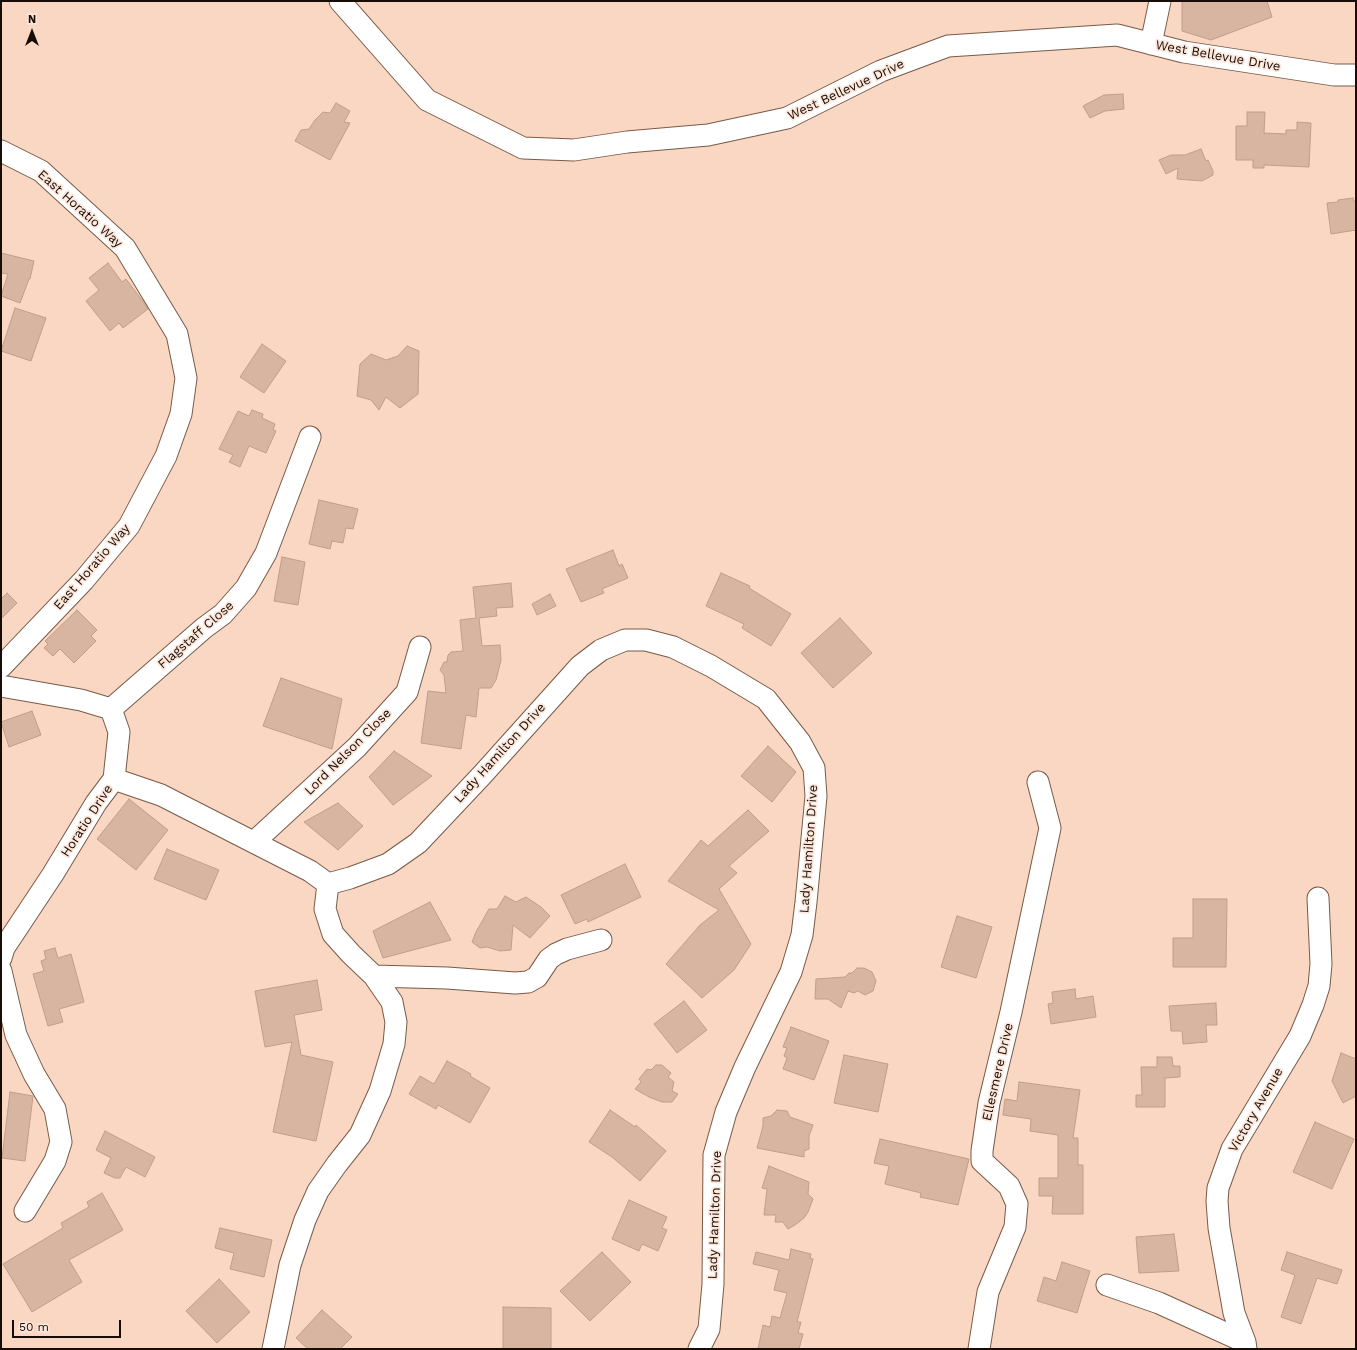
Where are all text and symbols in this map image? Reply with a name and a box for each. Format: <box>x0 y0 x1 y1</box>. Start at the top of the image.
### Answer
north arrow <box>12 12 52 52</box>
text: N <box>28 13 36 26</box>
street label: West Bellevue Drive <box>1154 37 1282 75</box>
street label: West Bellevue Drive <box>785 56 907 124</box>
street label: East Horatio Way <box>34 167 126 251</box>
street label: East Horatio Way <box>50 521 134 613</box>
street label: Flagstaff Close <box>155 598 237 672</box>
street label: Lady Hamilton Drive <box>451 700 549 806</box>
street label: Lord Nelson Close <box>301 705 395 799</box>
street label: Horatio Drive <box>58 782 116 860</box>
street label: Lady Hamilton Drive <box>797 784 821 914</box>
street label: Ellesmere Drive <box>979 1022 1017 1122</box>
street label: Victory Avenue <box>1226 1065 1286 1155</box>
street label: Lady Hamilton Drive <box>705 1150 725 1280</box>
scale bar <box>14 1312 123 1338</box>
text: 50 m <box>19 1320 49 1334</box>

